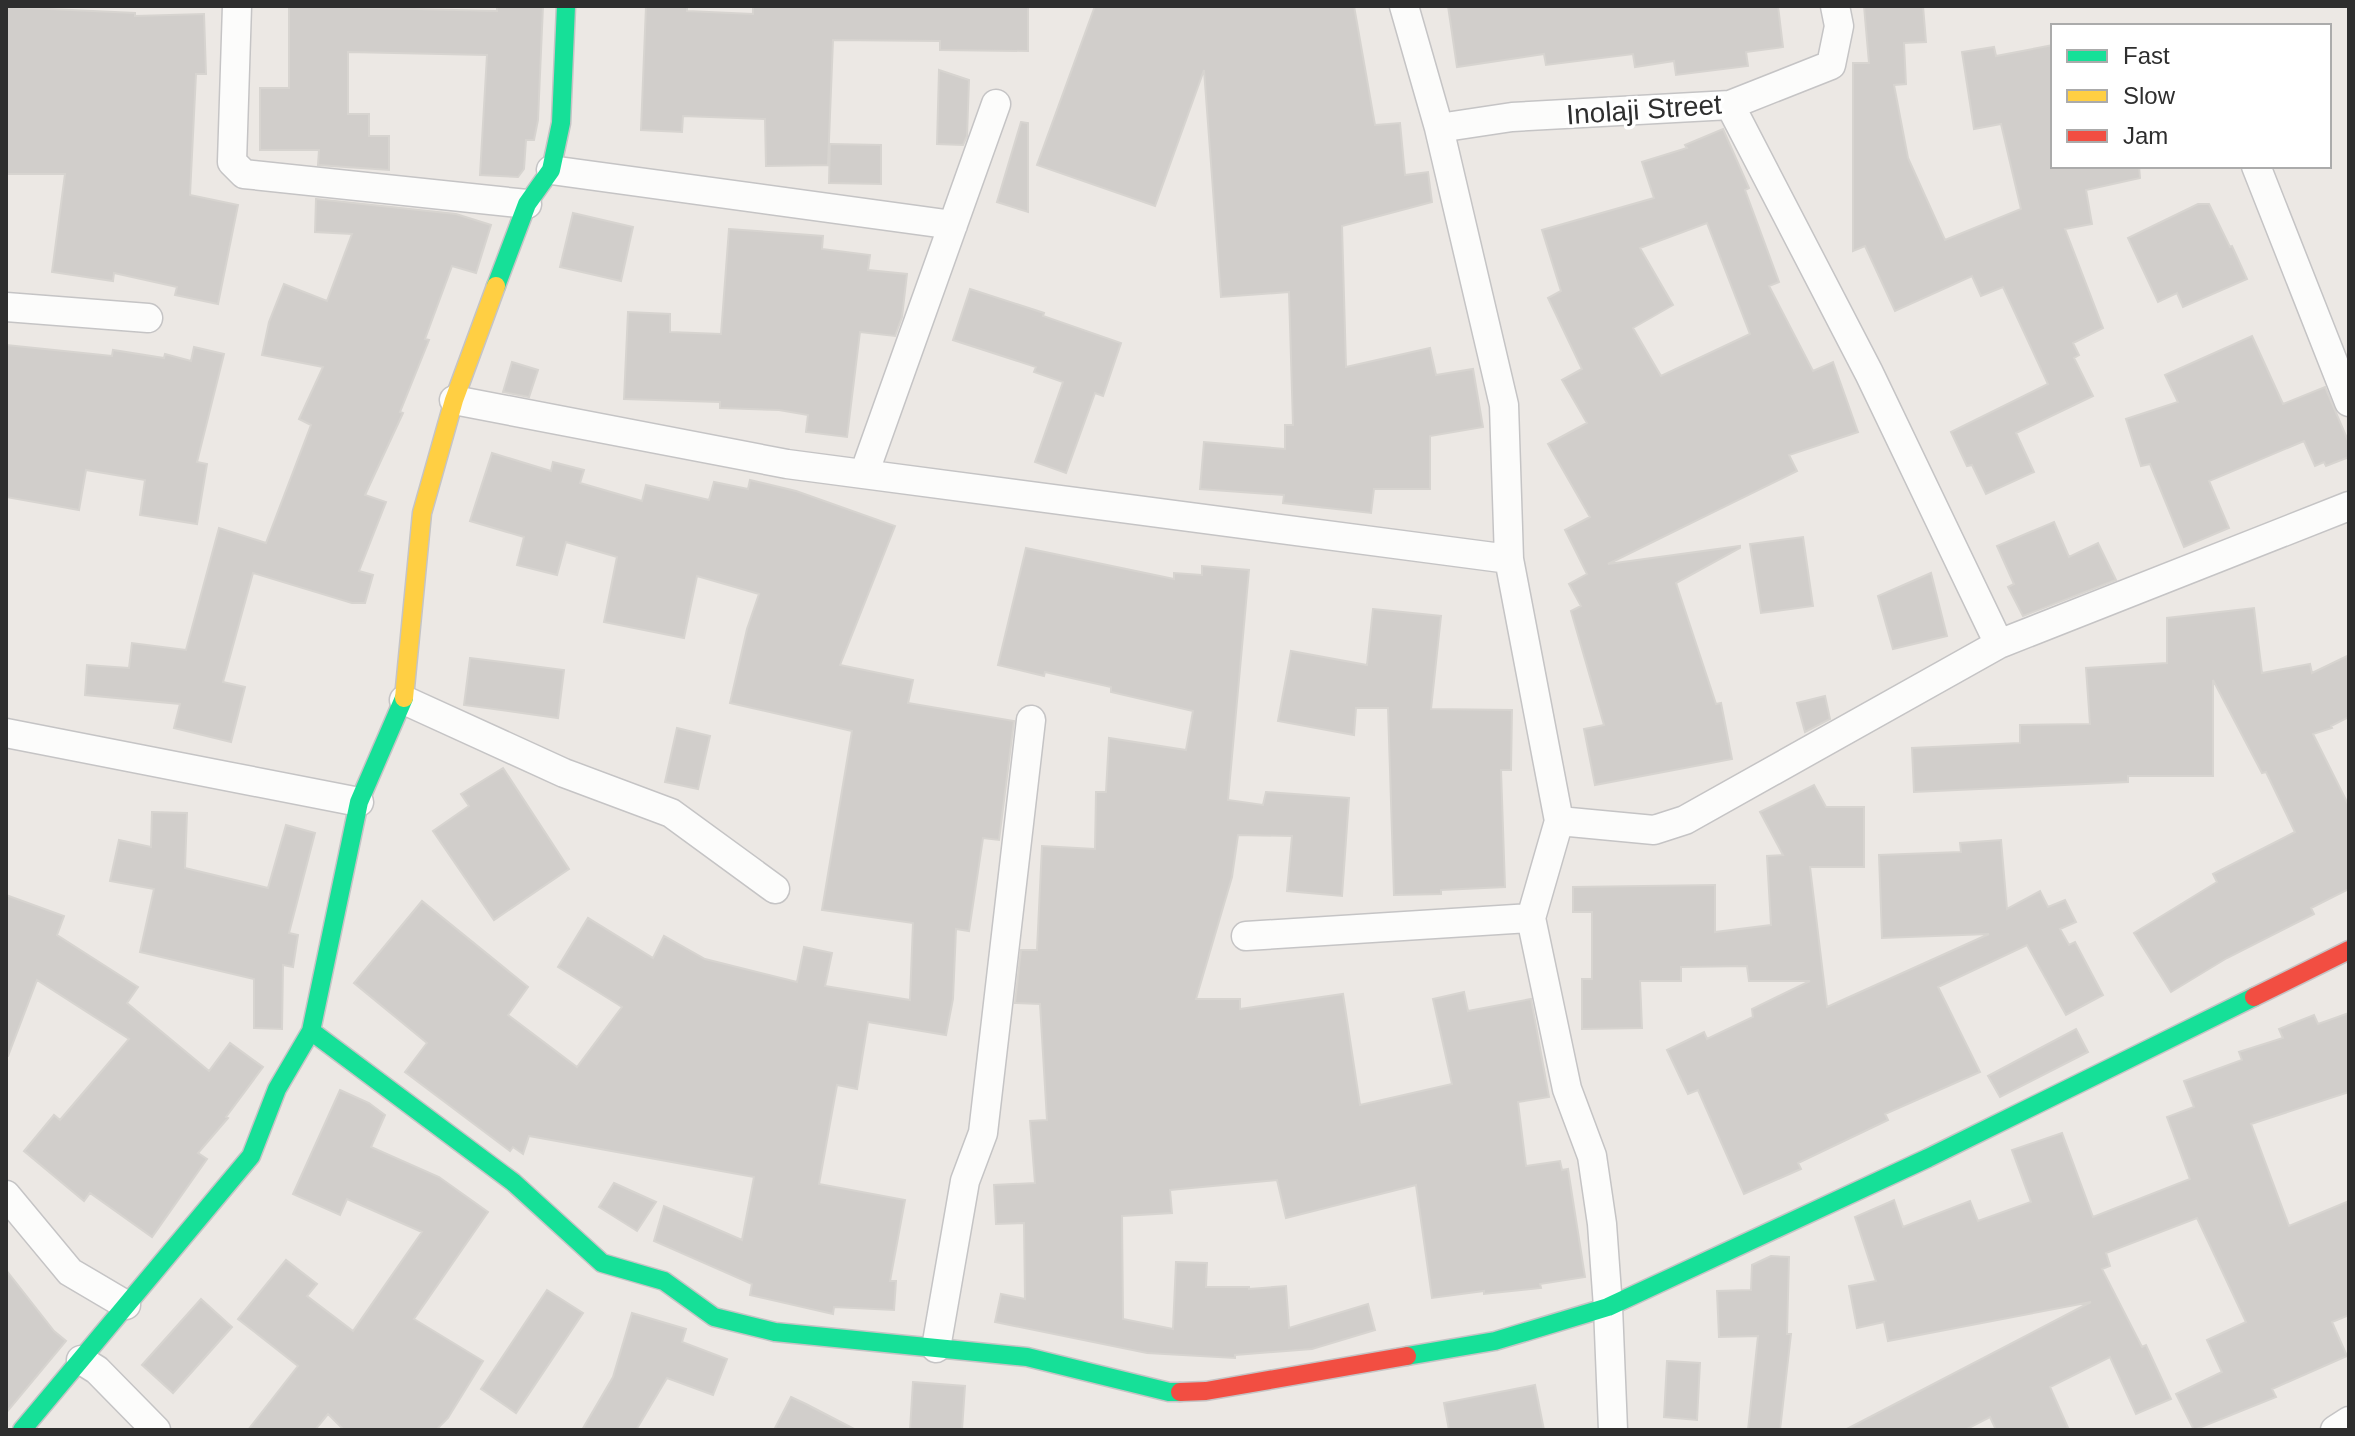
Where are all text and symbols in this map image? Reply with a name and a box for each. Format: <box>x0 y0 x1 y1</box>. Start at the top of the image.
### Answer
legend <box>2051 24 2331 168</box>
text: Fast <box>2123 42 2170 69</box>
text: Slow <box>2123 82 2176 109</box>
street label: Inolaji Street <box>1565 89 1723 130</box>
text: Jam <box>2123 122 2168 149</box>

